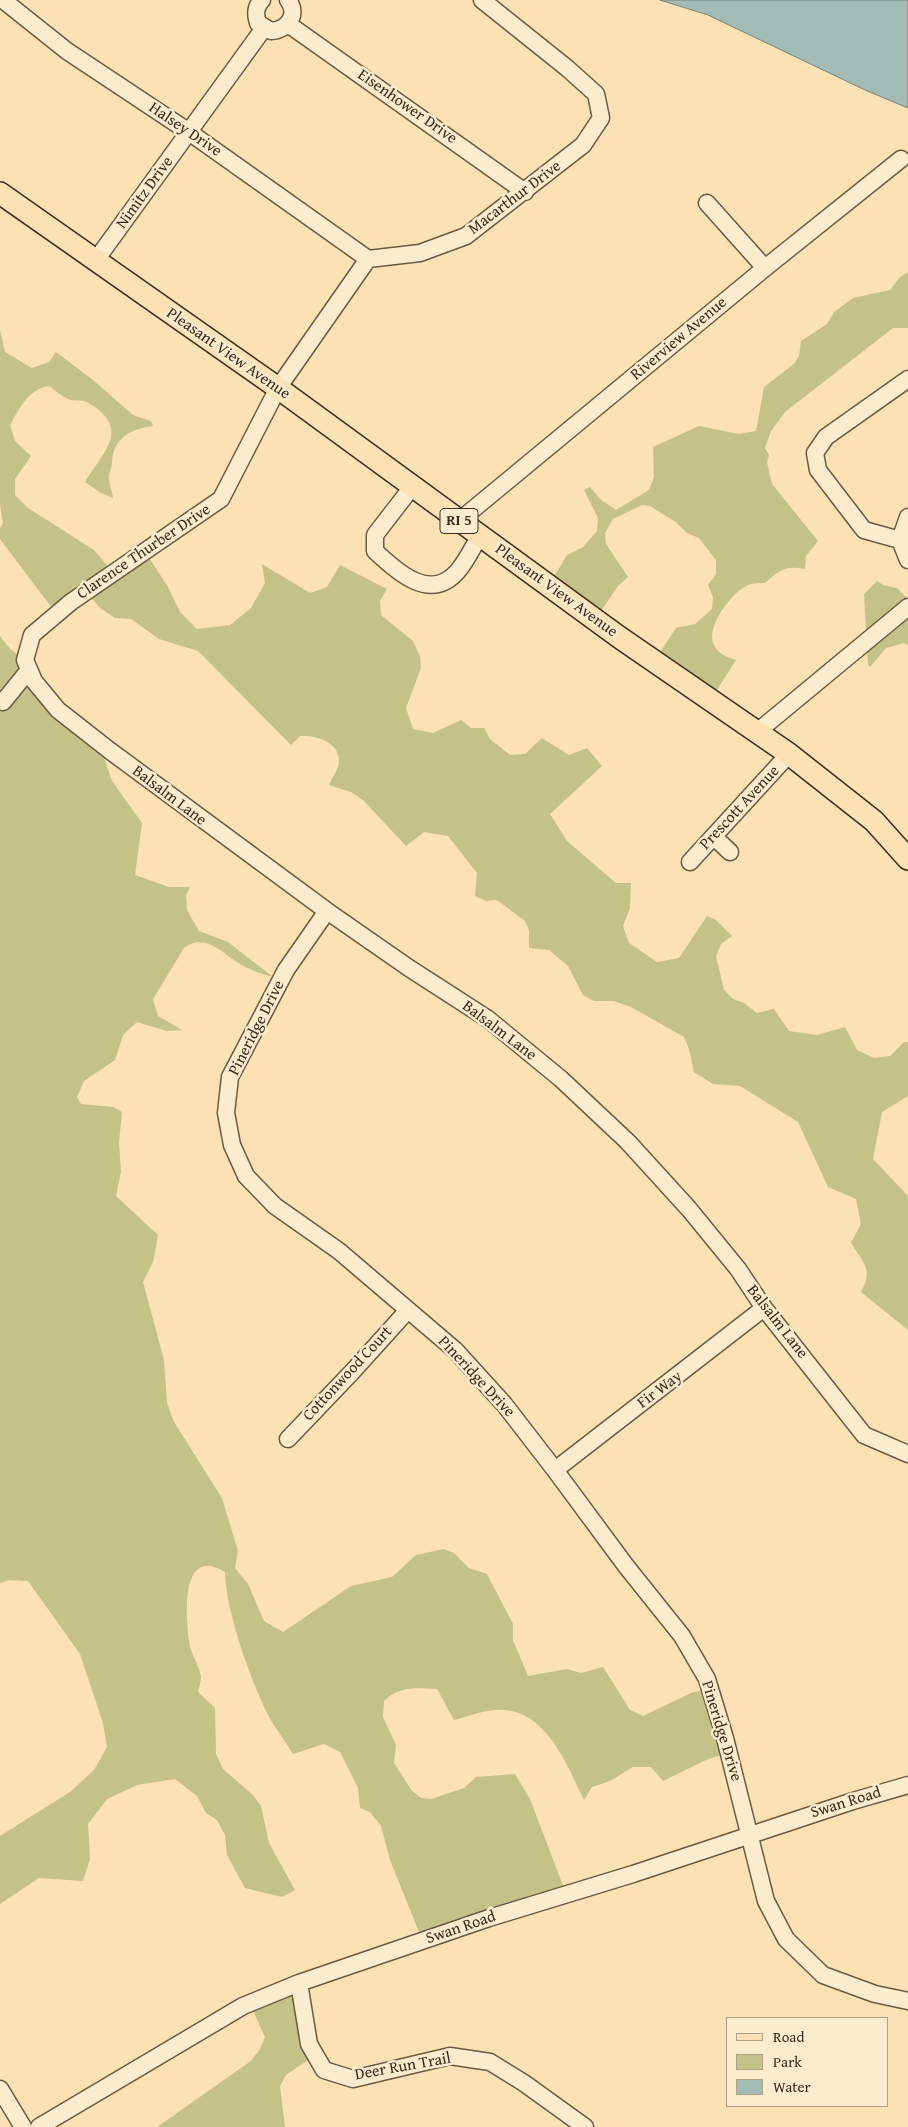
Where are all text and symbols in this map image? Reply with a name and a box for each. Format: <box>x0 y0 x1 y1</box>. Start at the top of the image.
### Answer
street label: Eisenhower Drive <box>354 66 460 148</box>
street label: Halsey Drive <box>145 99 225 161</box>
street label: Nimitz Drive <box>112 153 178 233</box>
street label: Macarthur Drive <box>465 157 565 239</box>
street label: Riverview Avenue <box>627 293 731 385</box>
street label: Pleasant View Avenue <box>162 304 294 404</box>
street label: Clarence Thurber Drive <box>74 500 214 604</box>
road number: RI 5 <box>440 508 478 534</box>
street label: Pleasant View Avenue <box>491 540 621 642</box>
street label: Balsalm Lane <box>128 762 210 830</box>
street label: Prescott Avenue <box>696 762 784 854</box>
street label: Pineridge Drive <box>225 977 289 1079</box>
street label: Balsalm Lane <box>458 997 540 1065</box>
street label: Balsalm Lane <box>742 1281 812 1363</box>
street label: Cottonwood Court <box>299 1323 397 1425</box>
street label: Pineridge Drive <box>433 1332 519 1422</box>
street label: Fir Way <box>634 1367 686 1413</box>
street label: Pineridge Drive <box>697 1678 745 1784</box>
street label: Swan Road <box>809 1783 883 1823</box>
street label: Swan Road <box>424 1907 498 1949</box>
legend <box>726 2017 888 2107</box>
text: Road <box>773 2026 804 2047</box>
street label: Deer Run Trail <box>353 2049 453 2085</box>
text: Park <box>773 2051 802 2072</box>
text: Water <box>773 2076 811 2097</box>

